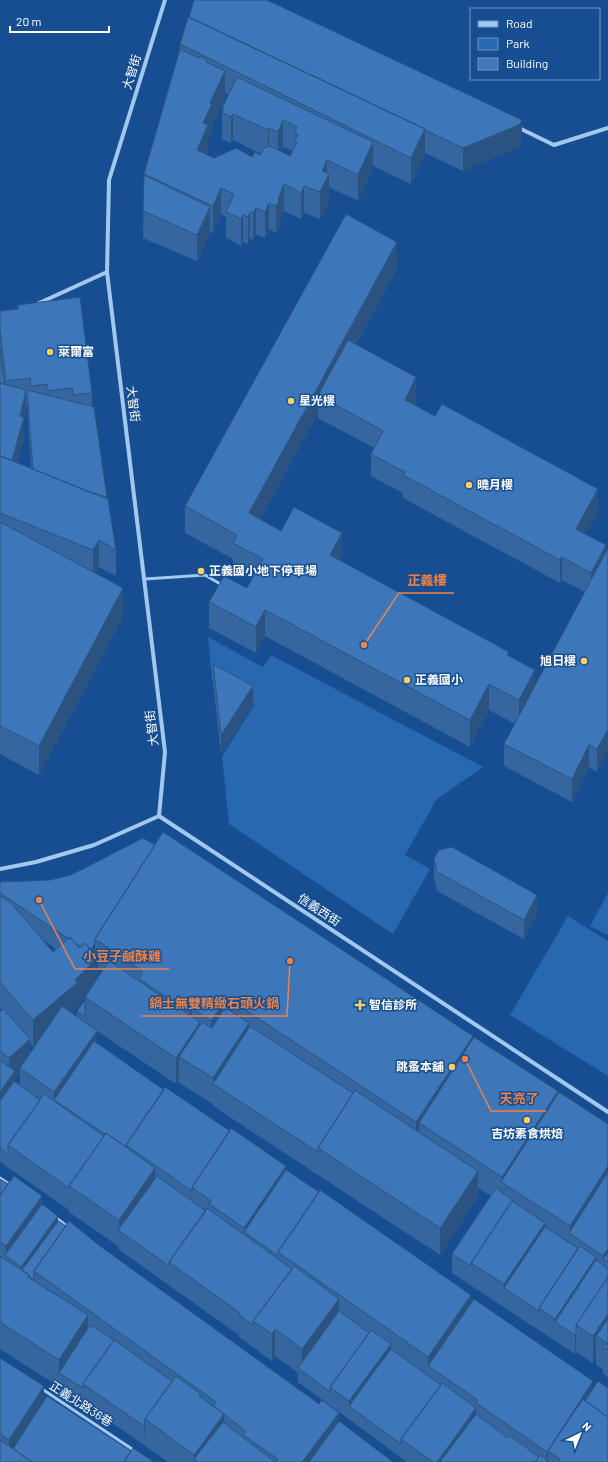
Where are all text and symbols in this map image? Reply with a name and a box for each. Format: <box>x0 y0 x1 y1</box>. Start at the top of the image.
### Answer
scale bar <box>10 8 109 34</box>
legend <box>470 8 600 80</box>
text: 20 m <box>16 14 42 28</box>
text: Road <box>506 16 533 30</box>
text: Park <box>506 36 530 50</box>
street label: 大智街 <box>119 52 143 91</box>
text: Building <box>506 56 548 70</box>
place label: 萊爾富 <box>58 344 94 358</box>
marker: 萊爾富 <box>45 347 55 357</box>
street label: 大智街 <box>125 385 143 423</box>
place label: 星光樓 <box>299 393 335 407</box>
marker: 星光樓 <box>286 396 296 406</box>
place label: 曉月樓 <box>477 477 513 491</box>
marker: 曉月樓 <box>464 480 474 490</box>
place label: 正義國小地下停車場 <box>209 563 317 577</box>
marker: 正義國小地下停車場 <box>196 566 206 576</box>
callout: 正義樓 <box>399 568 454 593</box>
text: 正義樓 <box>407 572 447 588</box>
place label: 旭日樓 <box>540 653 576 667</box>
marker: 旭日樓 <box>579 656 589 666</box>
place label: 正義國小 <box>415 672 463 686</box>
marker: 正義國小 <box>402 675 412 685</box>
street label: 大智街 <box>142 709 160 747</box>
street label: 信義西街 <box>296 890 343 928</box>
callout: 小豆子鹹酥雞 <box>75 944 169 969</box>
text: 小豆子鹹酥雞 <box>83 948 161 964</box>
callout: 鍋士無雙精緻石頭火鍋 <box>141 991 287 1016</box>
text: 鍋士無雙精緻石頭火鍋 <box>149 995 279 1011</box>
place label: 智信診所 <box>369 997 417 1011</box>
marker: 智信診所 <box>354 999 366 1011</box>
place label: 跳蚤本舖 <box>396 1059 444 1073</box>
marker: 跳蚤本舖 <box>447 1062 457 1072</box>
callout: 天亮了 <box>491 1086 546 1111</box>
text: 天亮了 <box>499 1090 539 1106</box>
marker: 吉坊素食烘焙 <box>522 1115 532 1125</box>
place label: 吉坊素食烘焙 <box>491 1126 563 1140</box>
street label: 正義北路36巷 <box>47 1378 116 1429</box>
north arrow <box>560 1414 600 1454</box>
text: N <box>580 1419 594 1434</box>

